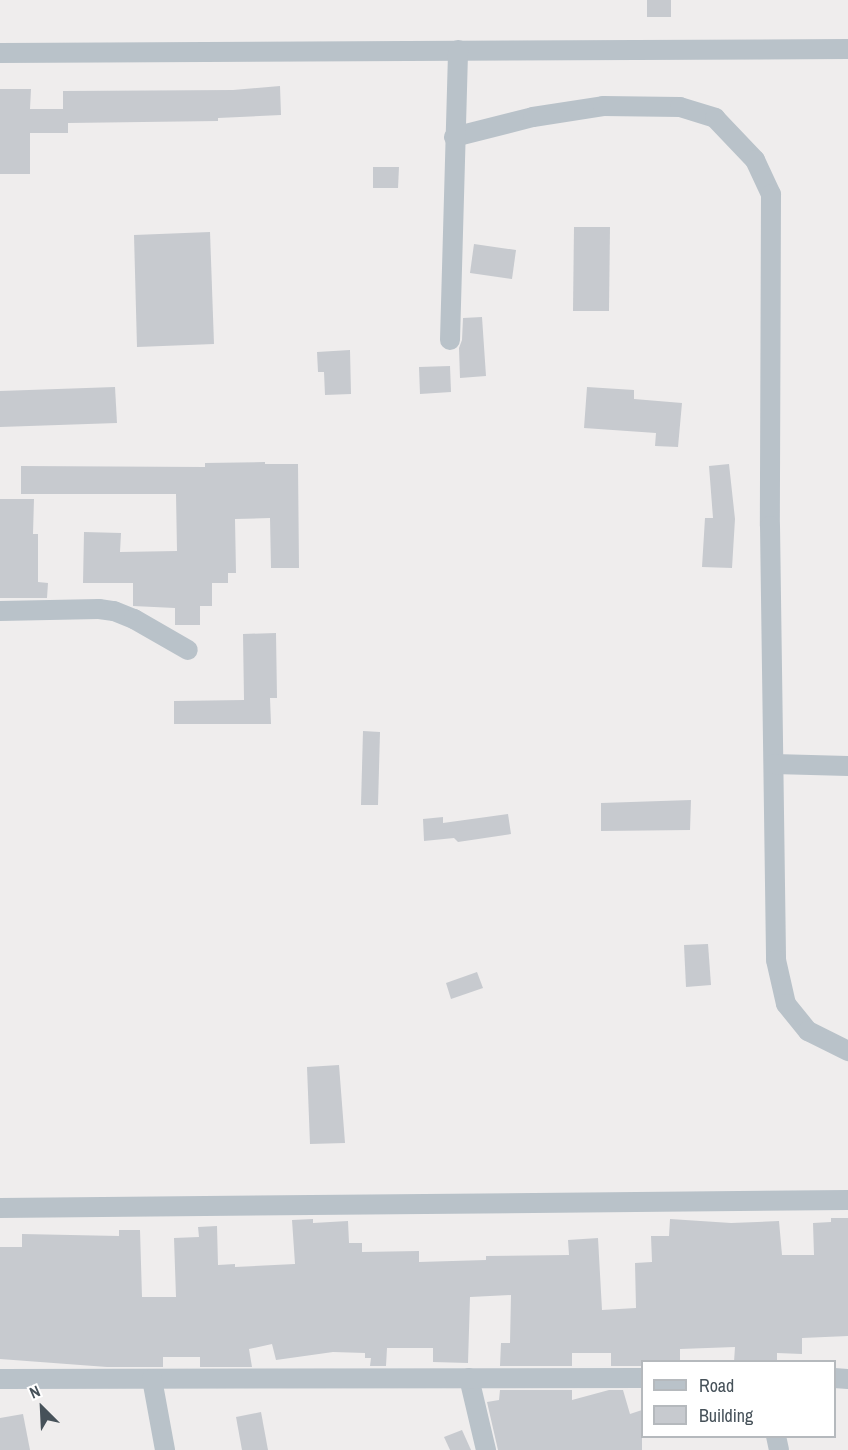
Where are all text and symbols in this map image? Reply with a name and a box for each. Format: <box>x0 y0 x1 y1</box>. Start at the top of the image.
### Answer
legend <box>641 1360 836 1438</box>
text: Road <box>699 1373 734 1398</box>
north arrow <box>12 1378 72 1438</box>
text: N <box>26 1380 43 1404</box>
text: Building <box>699 1403 753 1428</box>

